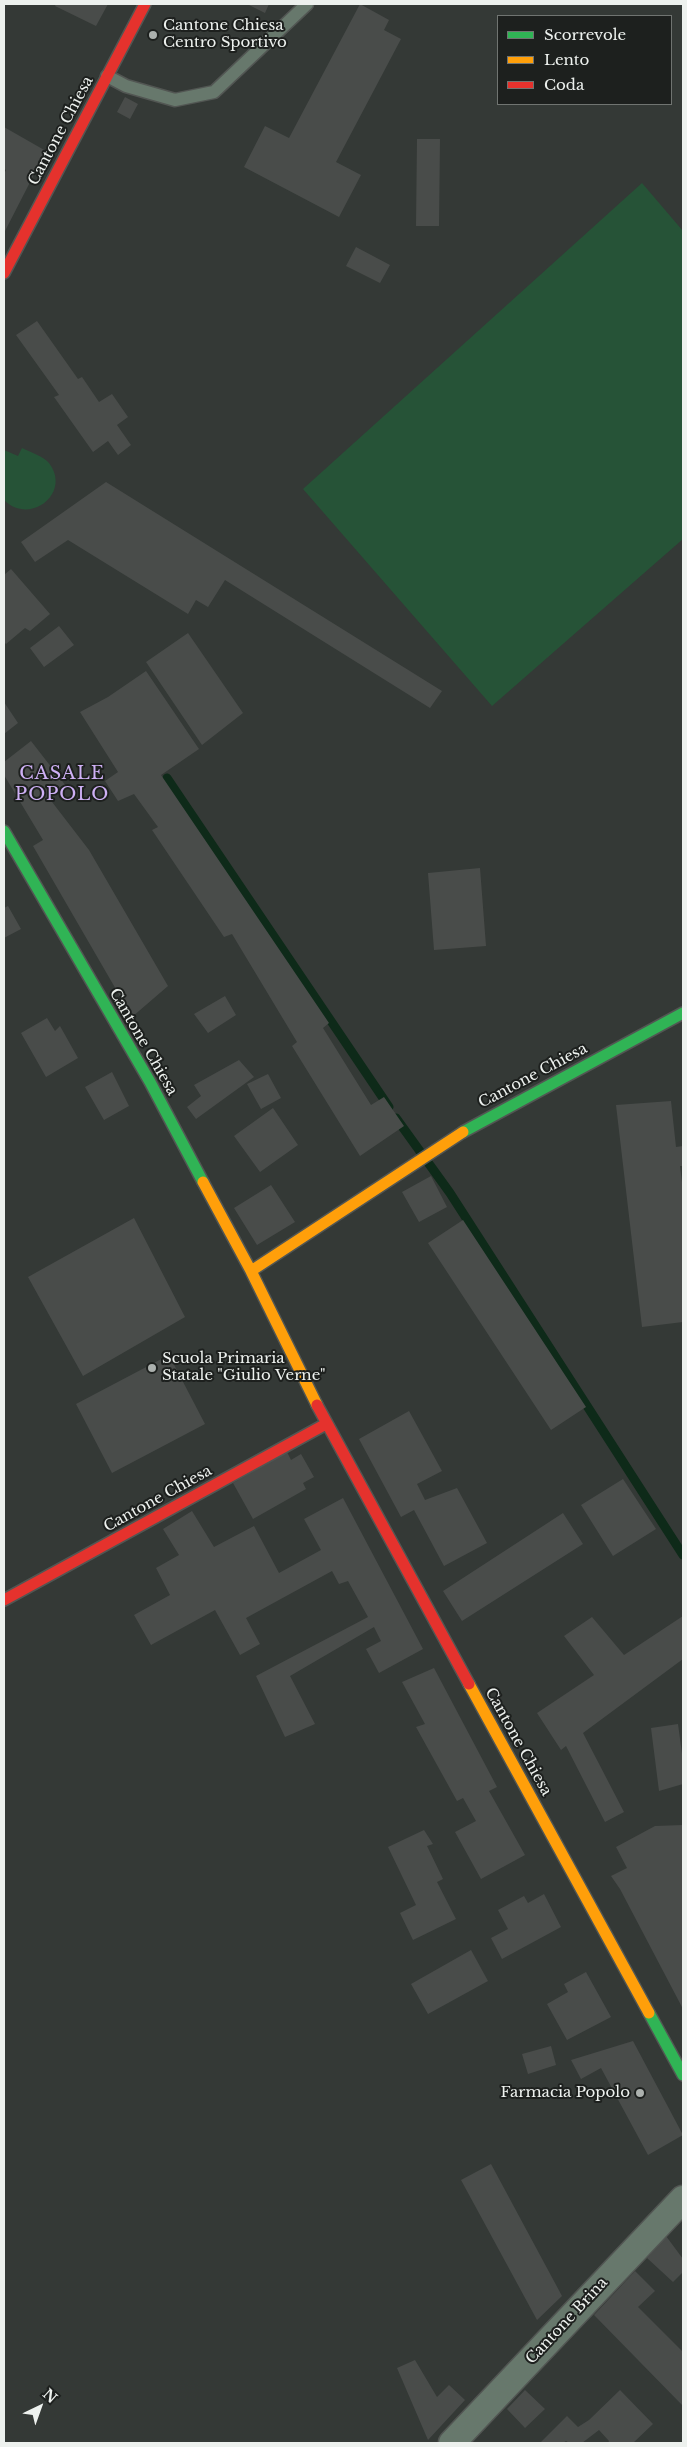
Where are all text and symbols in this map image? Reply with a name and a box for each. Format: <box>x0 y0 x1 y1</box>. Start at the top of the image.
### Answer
legend <box>497 15 672 105</box>
place label: Cantone Chiesa Centro Sportivo <box>163 17 287 52</box>
text: Scorrevole <box>544 25 626 44</box>
marker: Cantone Chiesa Centro Sportivo <box>147 29 159 41</box>
text: Lento <box>544 50 589 69</box>
street label: Cantone Chiesa <box>25 74 97 188</box>
text: Coda <box>544 75 584 94</box>
district label: CASALE POPOLO <box>14 763 110 806</box>
street label: Cantone Chiesa <box>105 985 181 1099</box>
street label: Cantone Chiesa <box>476 1040 590 1112</box>
place label: Scuola Primaria Statale "Giulio Verne" <box>162 1350 326 1385</box>
marker: Scuola Primaria Statale "Giulio Verne" <box>146 1362 158 1374</box>
street label: Cantone Chiesa <box>101 1462 215 1536</box>
street label: Cantone Chiesa <box>481 1685 555 1799</box>
place label: Farmacia Popolo <box>501 2084 630 2102</box>
marker: Farmacia Popolo <box>634 2087 646 2099</box>
street label: Cantone Brina <box>522 2274 612 2368</box>
north arrow <box>15 2382 65 2432</box>
text: N <box>39 2385 61 2407</box>

